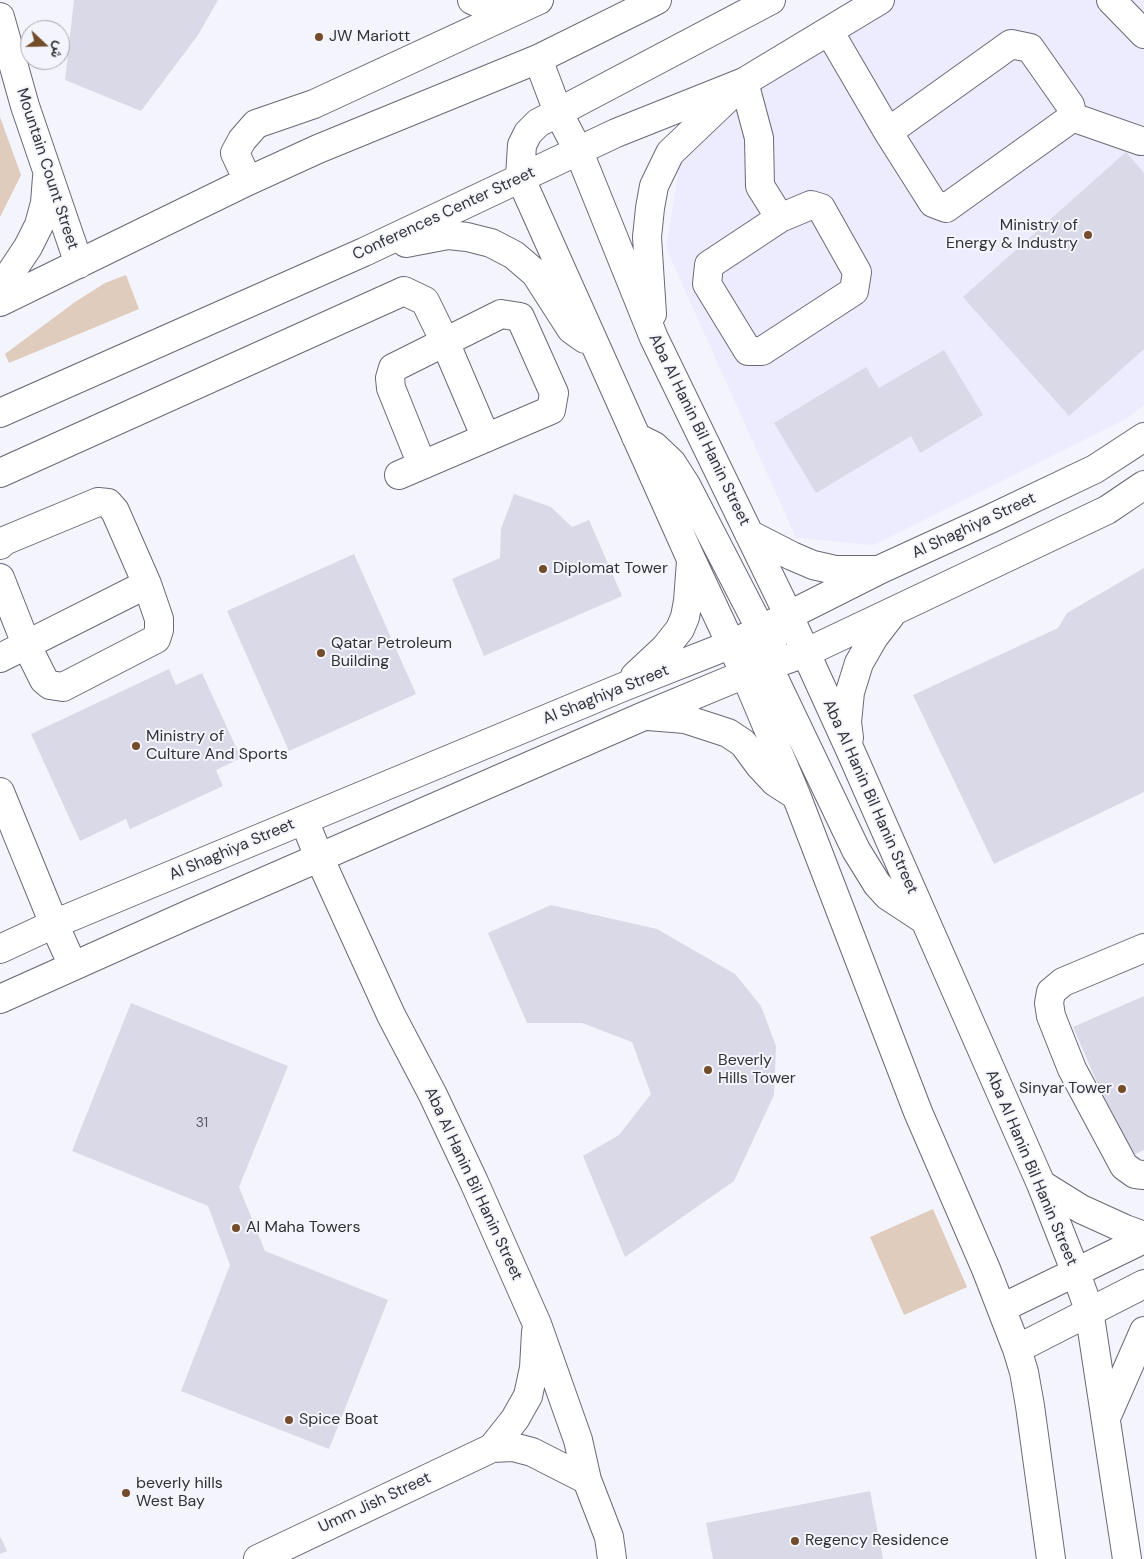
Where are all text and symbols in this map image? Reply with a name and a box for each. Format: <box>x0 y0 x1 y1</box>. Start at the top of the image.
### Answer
north arrow <box>20 20 70 70</box>
place label: JW Mariott <box>329 27 410 47</box>
marker: JW Mariott <box>313 31 325 43</box>
text: ش <box>47 39 69 61</box>
street label: Mountain Count Street <box>12 86 82 252</box>
street label: Conferences Center Street <box>350 163 538 265</box>
place label: Ministry of Energy & Industry <box>946 216 1078 254</box>
marker: Ministry of Energy & Industry <box>1082 229 1094 241</box>
street label: Aba Al Hanin Bil Hanin Street <box>644 331 754 529</box>
street label: Al Shaghiya Street <box>909 489 1039 563</box>
place label: Diplomat Tower <box>553 559 668 579</box>
marker: Diplomat Tower <box>537 563 549 575</box>
place label: Qatar Petroleum Building <box>331 634 452 672</box>
marker: Qatar Petroleum Building <box>315 647 327 659</box>
street label: Al Shaghiya Street <box>540 661 672 729</box>
street label: Aba Al Hanin Bil Hanin Street <box>818 697 922 897</box>
place label: Ministry of Culture And Sports <box>146 727 288 765</box>
marker: Ministry of Culture And Sports <box>130 740 142 752</box>
street label: Al Shaghiya Street <box>166 815 298 885</box>
place label: Beverly Hills Tower <box>718 1051 796 1089</box>
marker: Beverly Hills Tower <box>702 1064 714 1076</box>
street label: Aba Al Hanin Bil Hanin Street <box>981 1067 1081 1269</box>
place label: Sinyar Tower <box>1019 1079 1112 1099</box>
marker: Sinyar Tower <box>1116 1083 1128 1095</box>
street label: Aba Al Hanin Bil Hanin Street <box>420 1084 526 1284</box>
house number: 31 <box>196 1115 208 1131</box>
place label: Al Maha Towers <box>246 1218 360 1238</box>
marker: Al Maha Towers <box>230 1222 242 1234</box>
place label: Spice Boat <box>299 1410 379 1430</box>
marker: Spice Boat <box>283 1414 295 1426</box>
street label: Umm Jish Street <box>316 1469 434 1537</box>
place label: beverly hills West Bay <box>136 1474 223 1512</box>
marker: beverly hills West Bay <box>120 1487 132 1499</box>
place label: Regency Residence <box>805 1531 949 1551</box>
marker: Regency Residence <box>789 1535 801 1547</box>

